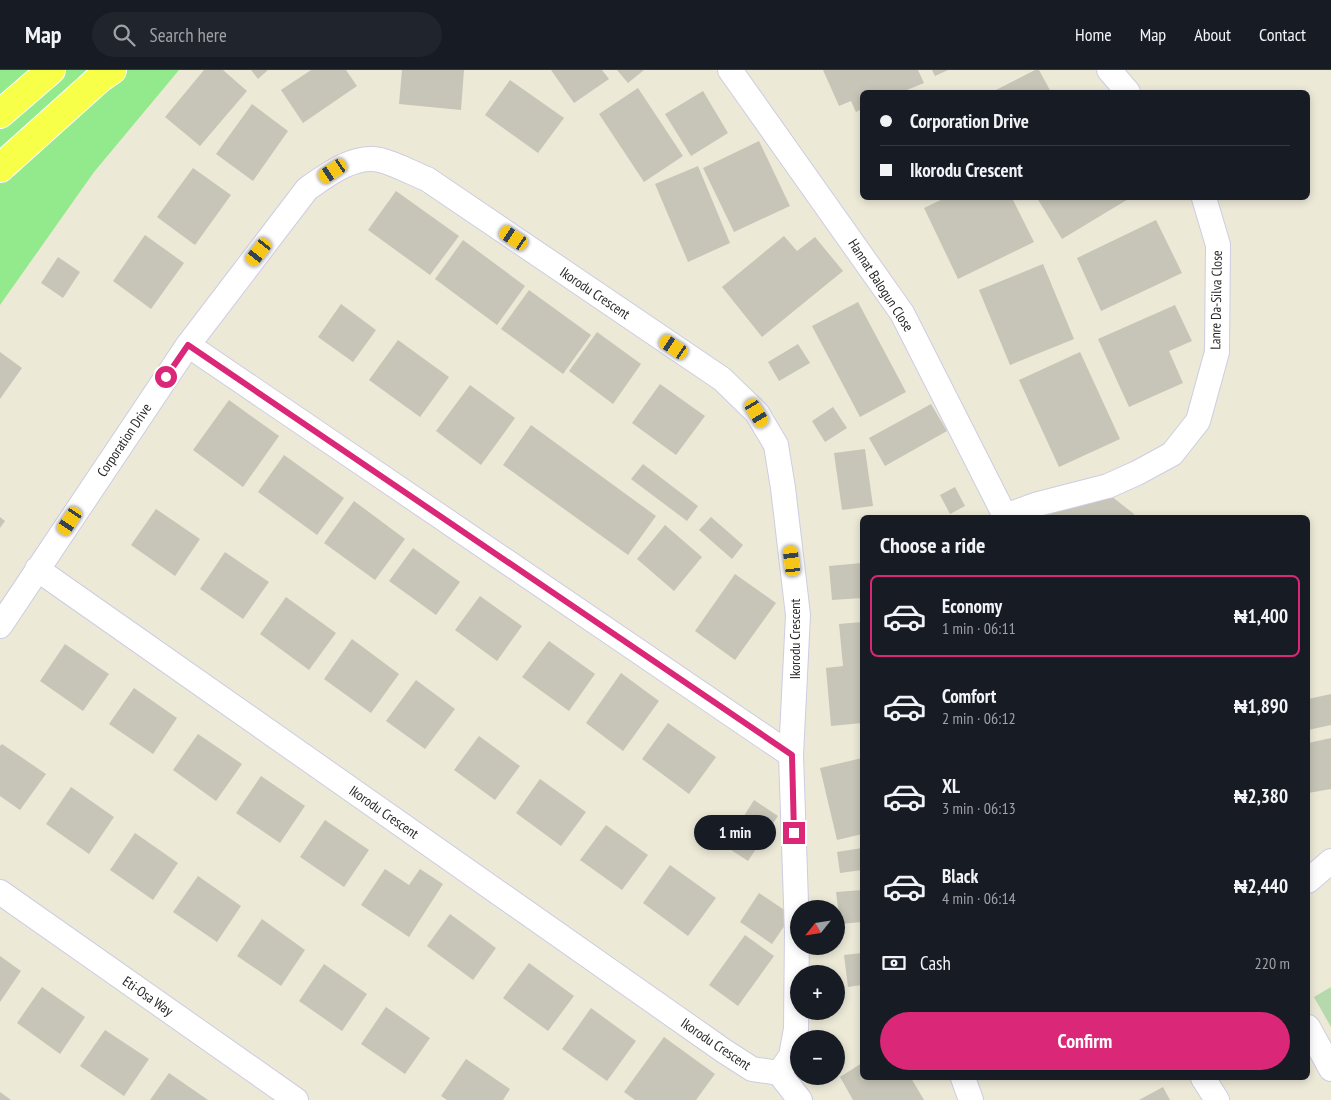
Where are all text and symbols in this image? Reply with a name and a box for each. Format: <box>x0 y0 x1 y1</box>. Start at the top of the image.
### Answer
search box <box>92 12 442 57</box>
text: Map <box>25 19 62 50</box>
icon: search <box>110 21 138 49</box>
text: Search here <box>150 23 227 47</box>
text: Home <box>1075 23 1112 46</box>
text: Map <box>1140 23 1166 46</box>
text: About <box>1194 23 1231 46</box>
text: Contact <box>1259 23 1306 46</box>
text: Corporation Drive <box>910 109 1029 133</box>
car <box>316 156 349 186</box>
text: Ikorodu Crescent <box>910 158 1023 182</box>
car <box>497 223 530 253</box>
street label: Hannat Balogun Close <box>844 235 918 335</box>
car <box>243 236 274 268</box>
street label: Lanre Da-Silva Close <box>1206 250 1226 350</box>
street label: Ikorodu Crescent <box>557 263 634 323</box>
car <box>657 332 690 362</box>
route start <box>155 366 177 388</box>
car <box>742 396 771 430</box>
street label: Corporation Drive <box>93 400 155 480</box>
car <box>55 504 84 538</box>
text: Choose a ride <box>880 531 985 559</box>
car <box>782 545 801 577</box>
icon: car <box>882 594 927 639</box>
text: Economy <box>942 594 1002 618</box>
street label: Ikorodu Crescent <box>786 599 804 679</box>
text: ₦1,400 <box>1234 604 1288 628</box>
text: 1 min · 06:11 <box>942 618 1016 638</box>
icon: car <box>882 684 927 729</box>
text: Comfort <box>942 684 996 708</box>
text: ₦1,890 <box>1234 694 1288 718</box>
text: 2 min · 06:12 <box>942 708 1016 728</box>
icon: car <box>882 774 927 819</box>
text: XL <box>942 774 960 798</box>
street label: Ikorodu Crescent <box>346 781 422 843</box>
text: ₦2,380 <box>1234 784 1288 808</box>
text: 3 min · 06:13 <box>942 798 1016 818</box>
callout: 1 min <box>694 816 776 850</box>
text: 1 min <box>719 822 751 842</box>
route end <box>783 822 805 844</box>
icon: car <box>882 864 927 909</box>
text: Black <box>942 864 978 888</box>
text: ₦2,440 <box>1234 874 1288 898</box>
text: 4 min · 06:14 <box>942 888 1016 908</box>
north arrow <box>790 900 845 955</box>
map controls <box>790 900 845 1085</box>
icon: cash <box>880 949 908 977</box>
text: Cash <box>920 951 951 975</box>
text: 220 m <box>1255 953 1290 973</box>
button: + <box>790 965 845 1020</box>
street label: Eti-Osa Way <box>119 972 177 1020</box>
button: Confirm <box>880 1012 1290 1070</box>
street label: Ikorodu Crescent <box>678 1014 755 1074</box>
button: − <box>790 1030 845 1085</box>

